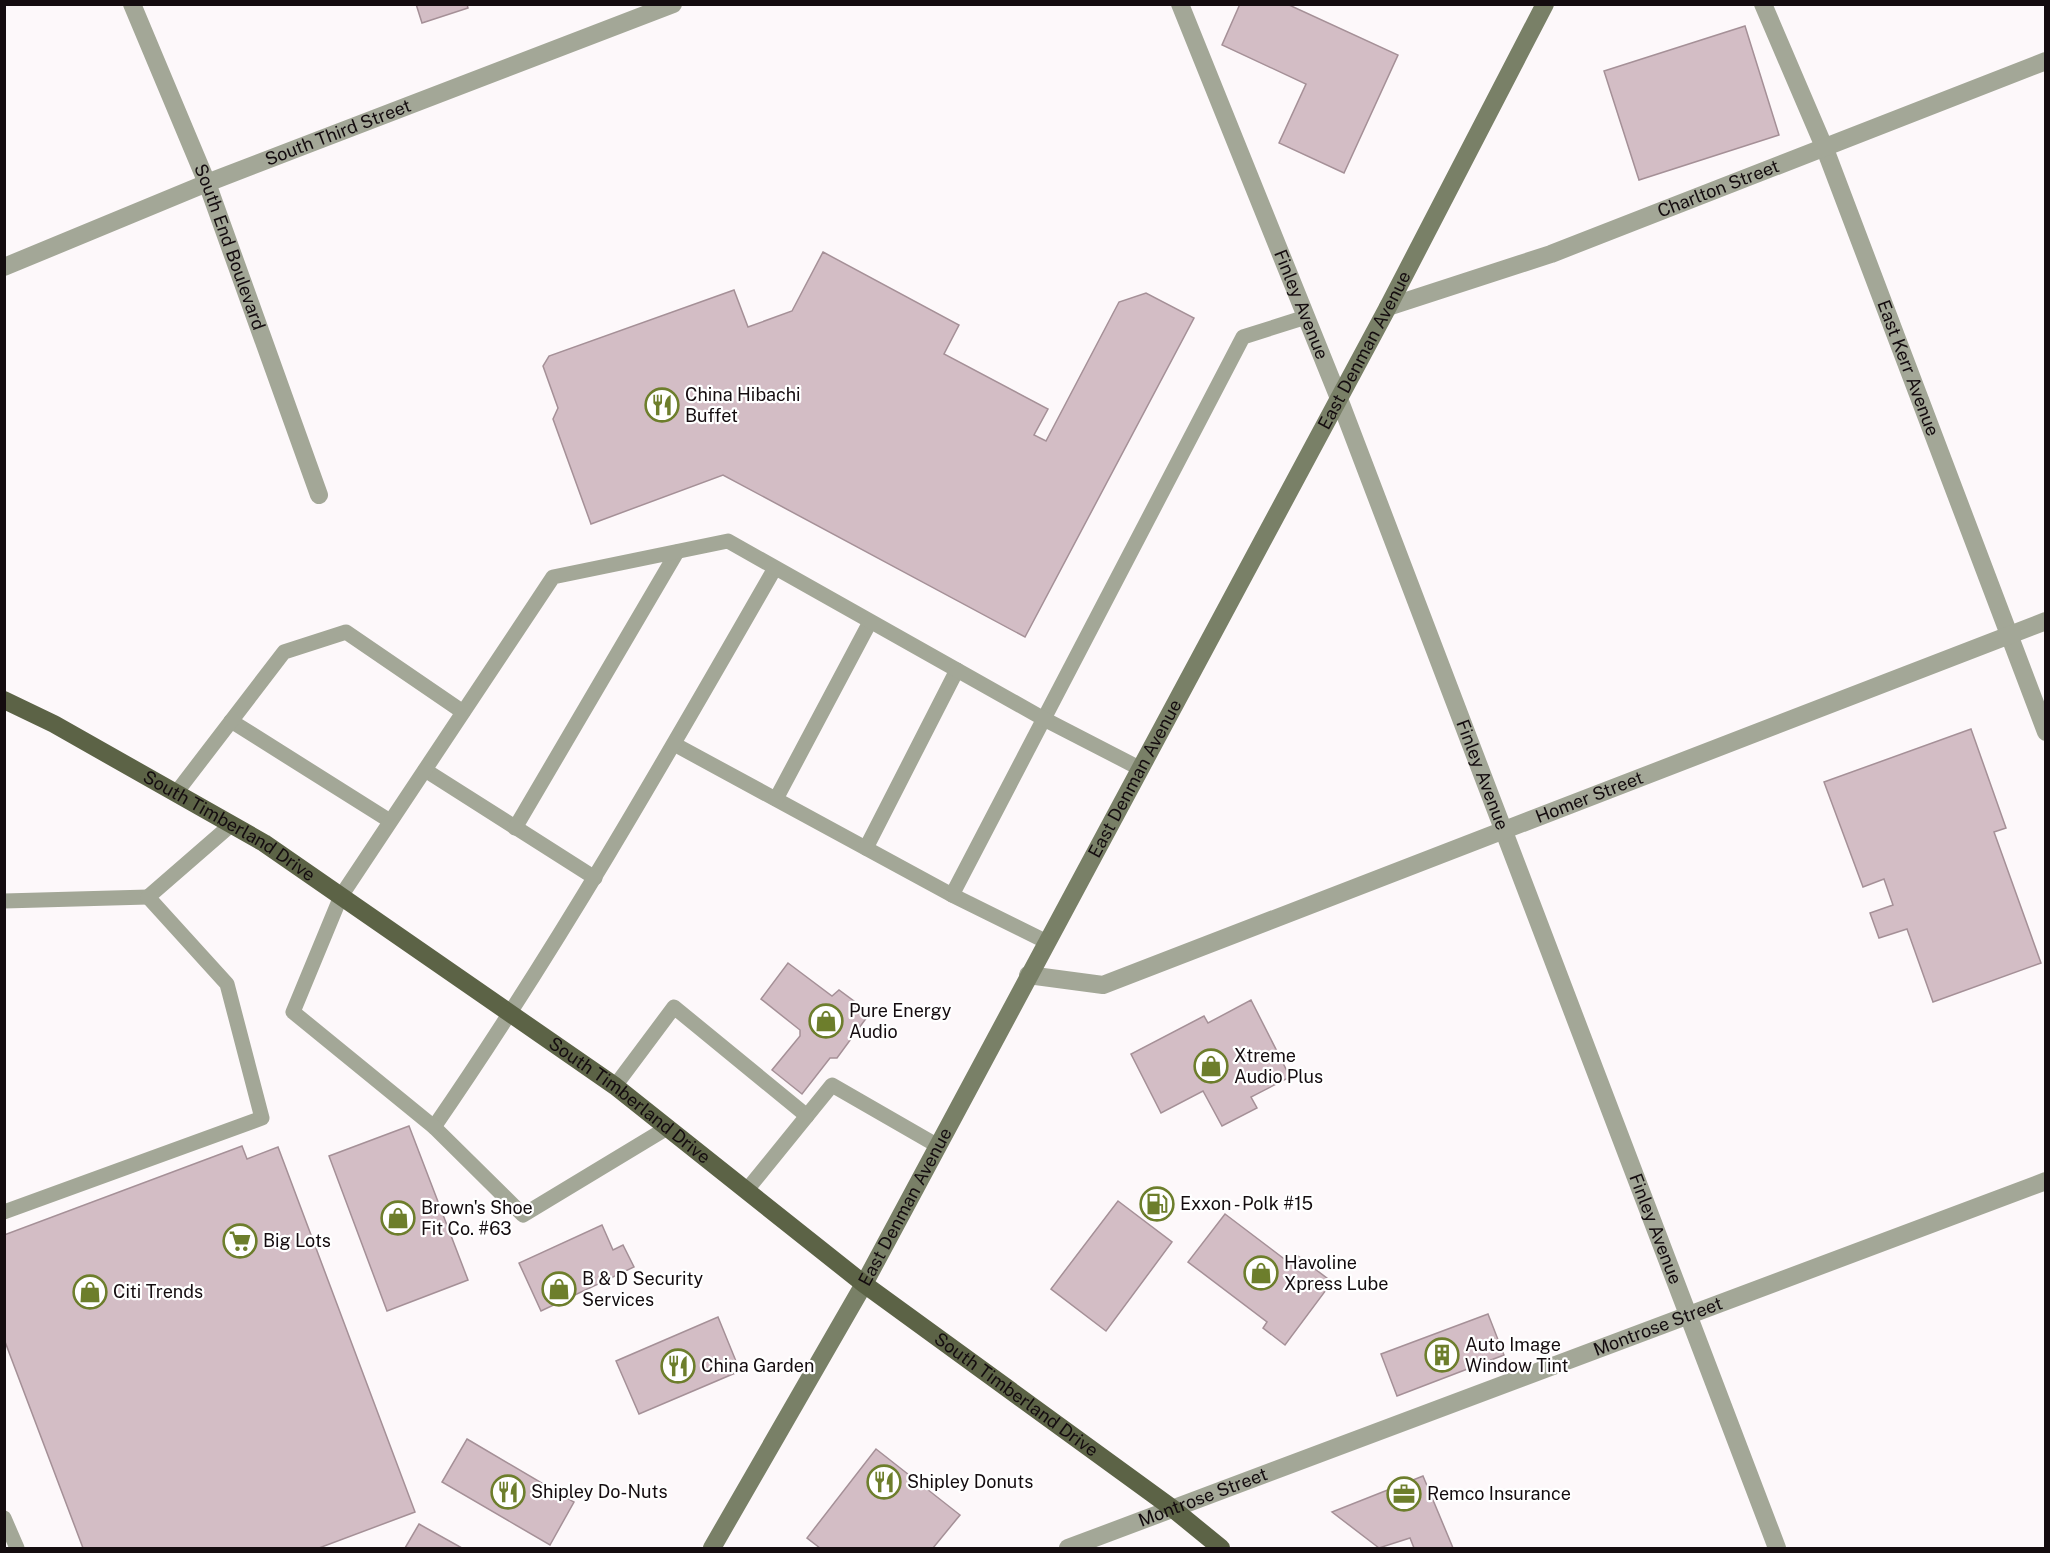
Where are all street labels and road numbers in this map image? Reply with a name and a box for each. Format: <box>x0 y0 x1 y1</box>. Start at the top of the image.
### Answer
street label: South Third Street <box>262 95 414 170</box>
street label: Charlton Street <box>1654 155 1782 221</box>
street label: South End Boulevard <box>190 161 270 333</box>
street label: Finley Avenue <box>1270 246 1333 362</box>
street label: East Denman Avenue <box>1313 267 1415 433</box>
street label: East Kerr Avenue <box>1873 297 1944 439</box>
street label: East Denman Avenue <box>1084 696 1186 861</box>
street label: Finley Avenue <box>1452 716 1513 833</box>
street label: South Timberland Drive <box>139 766 319 885</box>
street label: Homer Street <box>1532 767 1646 827</box>
street label: South Timberland Drive <box>545 1032 715 1168</box>
street label: East Denman Avenue <box>854 1124 956 1289</box>
street label: Finley Avenue <box>1625 1171 1686 1287</box>
street label: Montrose Street <box>1590 1292 1725 1360</box>
street label: South Timberland Drive <box>930 1328 1102 1461</box>
street label: Montrose Street <box>1135 1463 1270 1531</box>

